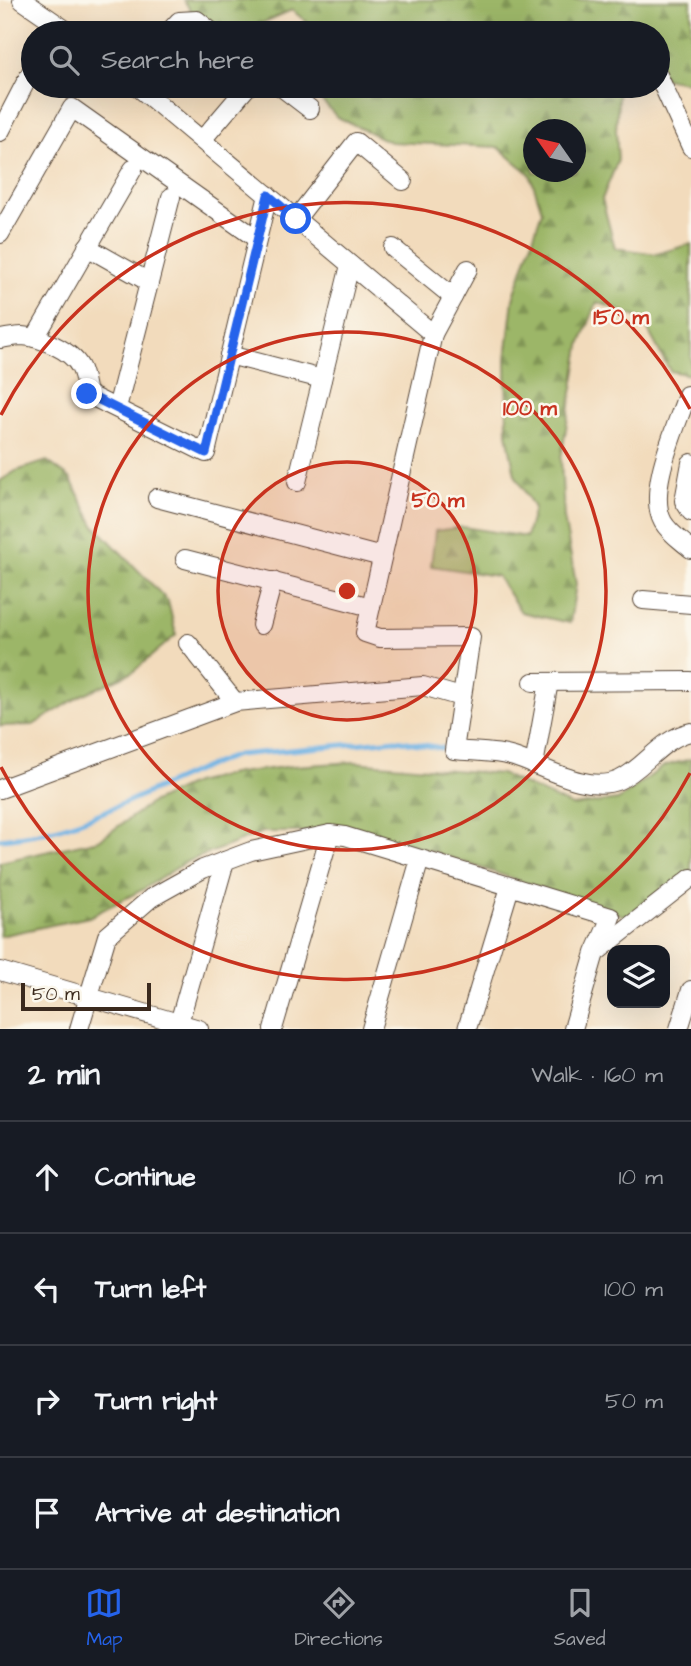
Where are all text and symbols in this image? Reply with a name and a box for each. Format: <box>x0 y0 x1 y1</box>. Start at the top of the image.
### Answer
search box <box>21 21 670 98</box>
icon: search <box>45 41 83 79</box>
text: Search here <box>101 42 254 78</box>
north arrow <box>523 119 586 182</box>
route start <box>280 203 311 234</box>
text: 150 m <box>593 303 649 332</box>
route end <box>71 378 102 409</box>
text: 100 m <box>503 394 558 423</box>
text: 50 m <box>412 486 465 515</box>
centre of rings <box>335 579 359 603</box>
map controls <box>607 945 670 1008</box>
button: layers <box>607 945 670 1008</box>
scale bar <box>21 980 150 1012</box>
text: 50 m <box>32 981 80 1008</box>
text: 2 min <box>28 1054 100 1096</box>
text: Walk · 160 m <box>531 1059 663 1091</box>
icon: ahead <box>28 1158 66 1196</box>
text: Continue <box>95 1159 196 1195</box>
text: 10 m <box>618 1161 663 1193</box>
icon: left <box>28 1270 66 1308</box>
text: Turn left <box>95 1271 206 1307</box>
text: 100 m <box>604 1273 663 1305</box>
icon: right <box>28 1382 66 1420</box>
text: Turn right <box>95 1383 217 1419</box>
text: 50 m <box>605 1385 663 1417</box>
icon: arrive <box>28 1494 66 1532</box>
text: Arrive at destination <box>95 1495 340 1531</box>
tab: Map <box>85 1584 123 1653</box>
tab: Directions <box>294 1584 383 1653</box>
tab: Saved <box>554 1584 605 1653</box>

